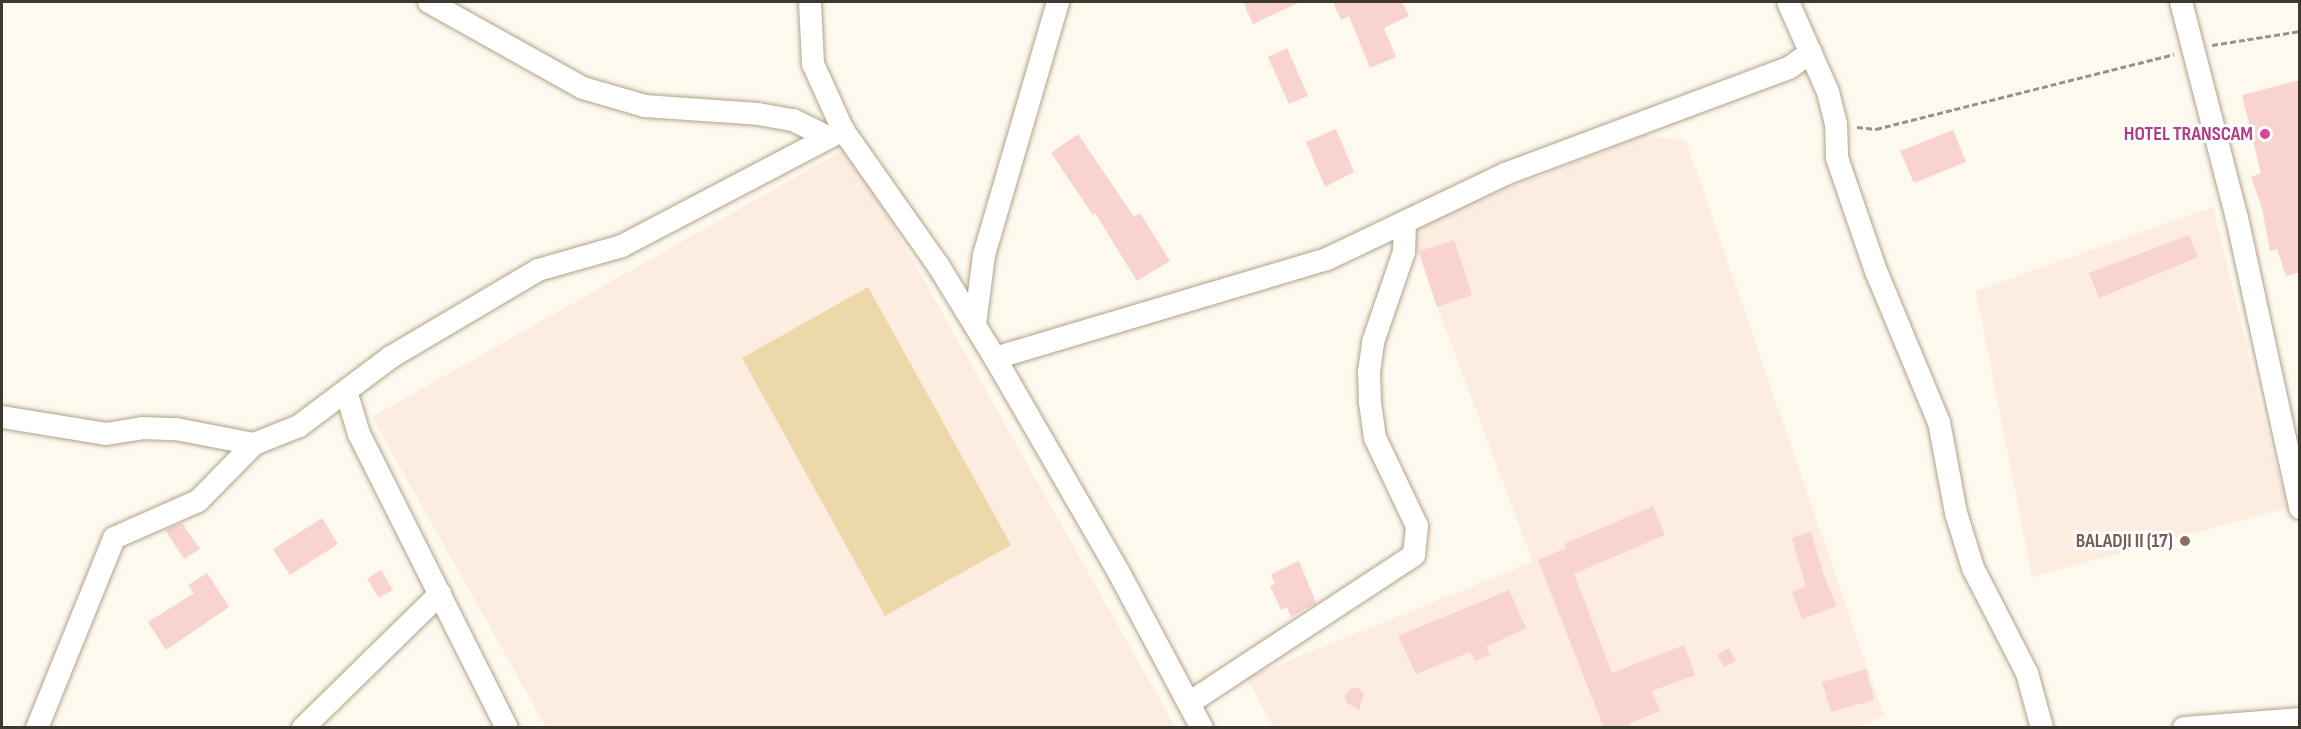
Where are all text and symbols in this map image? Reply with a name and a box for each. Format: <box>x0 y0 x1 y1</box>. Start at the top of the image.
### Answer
place label: HOTEL TRANSCAM <box>2124 122 2253 146</box>
marker: HOTEL TRANSCAM <box>2258 127 2272 141</box>
place label: BALADJI II (17) <box>2076 529 2173 553</box>
marker: BALADJI II (17) <box>2178 534 2192 548</box>

